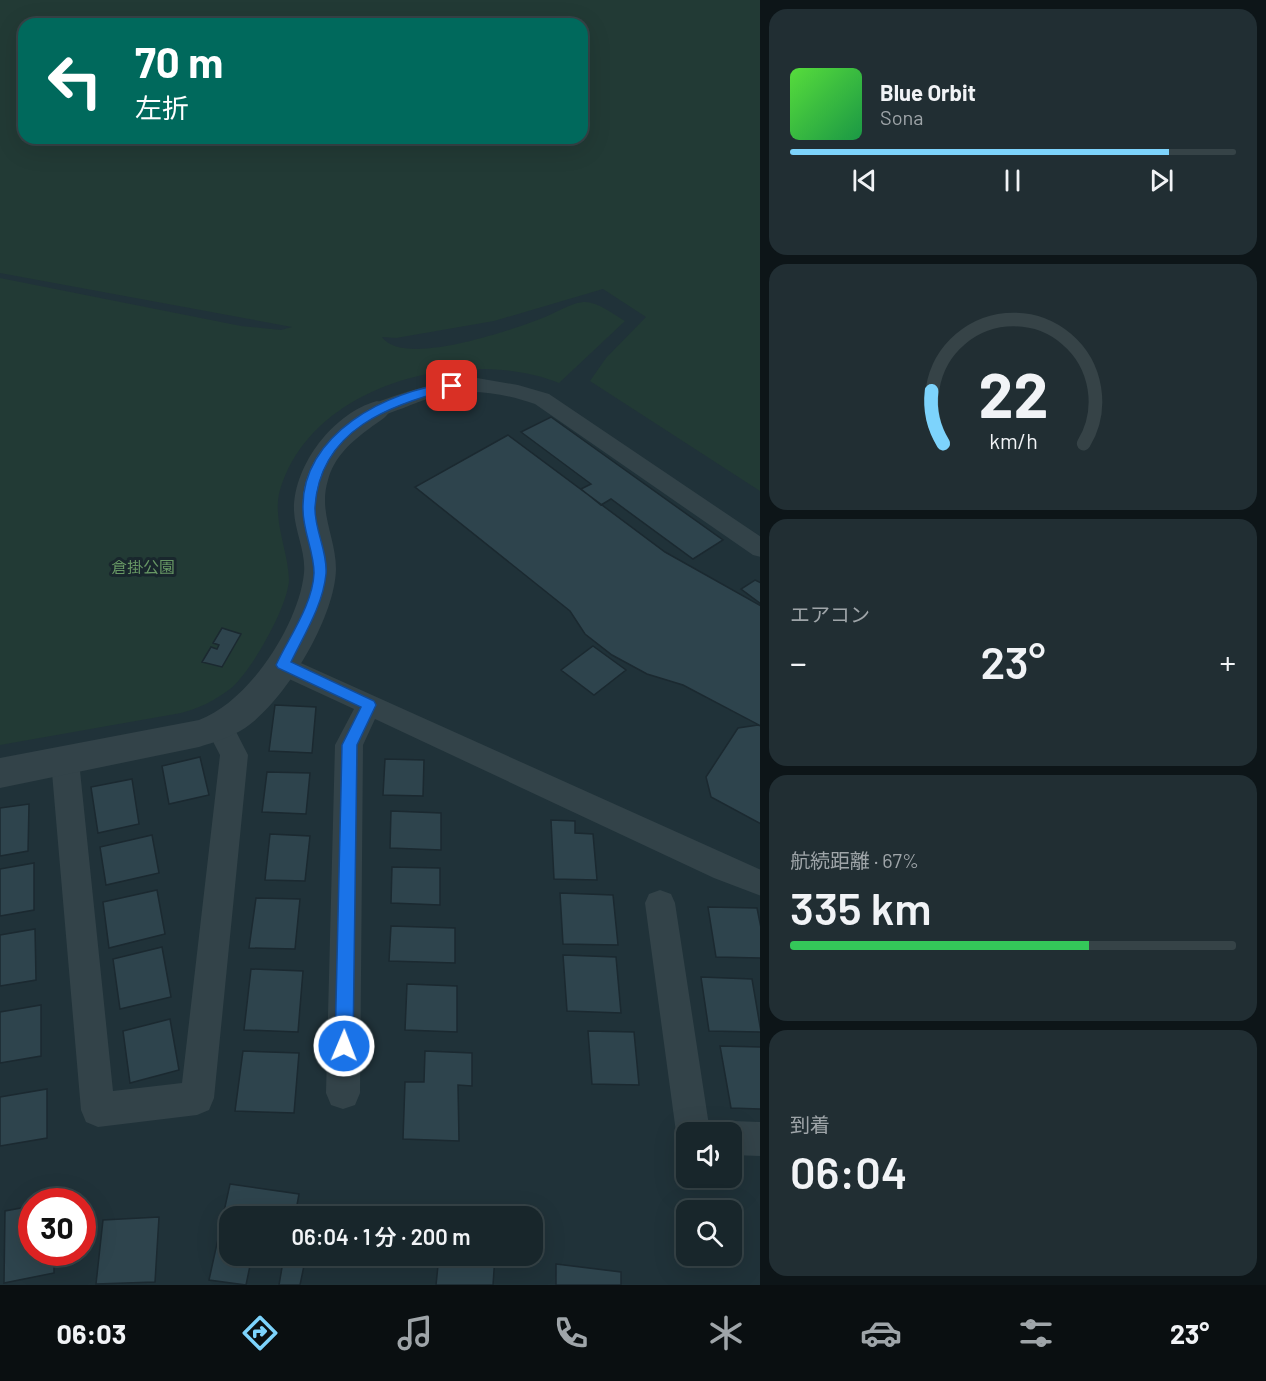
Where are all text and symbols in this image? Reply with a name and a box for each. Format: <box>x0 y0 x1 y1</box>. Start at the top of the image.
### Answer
text: 70 m <box>135 36 223 86</box>
icon: left <box>36 42 114 120</box>
text: Blue Orbit <box>880 79 976 105</box>
text: 左折 <box>135 91 189 123</box>
text: Sona <box>880 105 924 129</box>
icon: previous <box>848 164 881 197</box>
icon: pause <box>996 164 1029 197</box>
icon: next <box>1145 164 1178 197</box>
text: 22 <box>978 356 1048 430</box>
pin <box>426 360 477 411</box>
icon: arrive <box>435 369 468 402</box>
text: km/h <box>989 429 1037 454</box>
park label: 倉掛公園 <box>111 557 175 576</box>
text: エアコン <box>790 602 870 626</box>
text: 23° <box>980 634 1046 688</box>
text: − <box>790 642 807 682</box>
text: + <box>1220 642 1236 682</box>
text: 航続距離 · 67% <box>790 848 919 872</box>
text: 335 km <box>790 880 931 934</box>
position arrow <box>312 1014 376 1078</box>
text: 到着 <box>790 1112 830 1136</box>
map controls <box>676 1122 742 1266</box>
button: sound <box>676 1122 742 1188</box>
text: 06:04 <box>790 1144 907 1198</box>
speed limit sign: 30 <box>18 1188 96 1266</box>
button: search <box>676 1200 742 1266</box>
text: 06:04 · 1 分 · 200 m <box>292 1223 470 1249</box>
icon: directions <box>239 1312 281 1354</box>
icon: music <box>394 1312 436 1354</box>
icon: phone <box>550 1312 592 1354</box>
icon: climate <box>705 1312 747 1354</box>
icon: car <box>860 1312 902 1354</box>
icon: filters <box>1015 1312 1057 1354</box>
text: 06:03 <box>57 1317 126 1349</box>
text: 23° <box>1170 1317 1209 1349</box>

